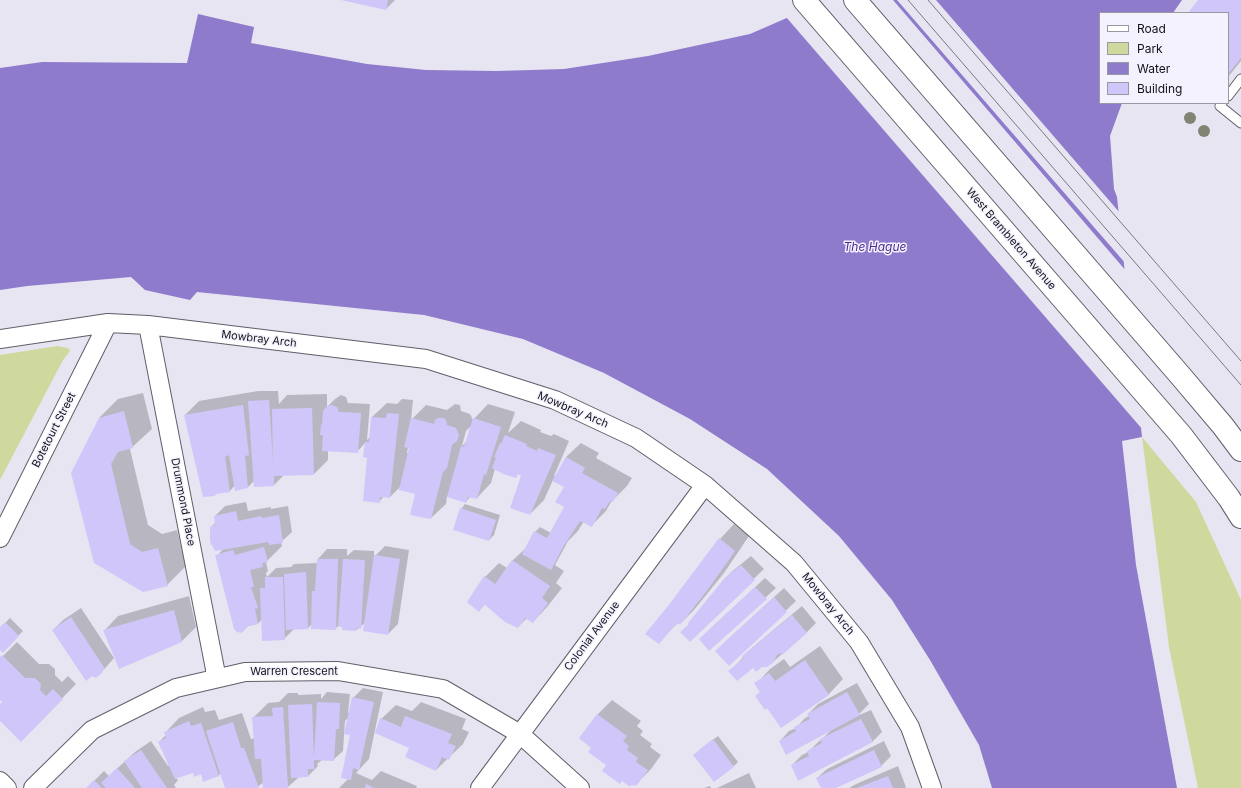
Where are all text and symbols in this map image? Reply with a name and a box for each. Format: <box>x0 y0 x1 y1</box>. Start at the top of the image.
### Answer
legend <box>1099 12 1229 104</box>
text: Road <box>1137 21 1166 36</box>
text: Park <box>1137 41 1163 56</box>
text: Water <box>1137 61 1170 76</box>
text: Building <box>1137 81 1182 96</box>
street label: West Brambleton Avenue <box>963 185 1059 293</box>
water label: The Hague <box>844 240 906 254</box>
street label: Mowbray Arch <box>221 328 297 350</box>
street label: Mowbray Arch <box>536 389 610 431</box>
street label: Botetourt Street <box>29 390 79 470</box>
street label: Drummond Place <box>168 457 198 547</box>
street label: Mowbray Arch <box>799 570 857 638</box>
street label: Colonial Avenue <box>562 599 622 673</box>
street label: Warren Crescent <box>250 665 338 679</box>

